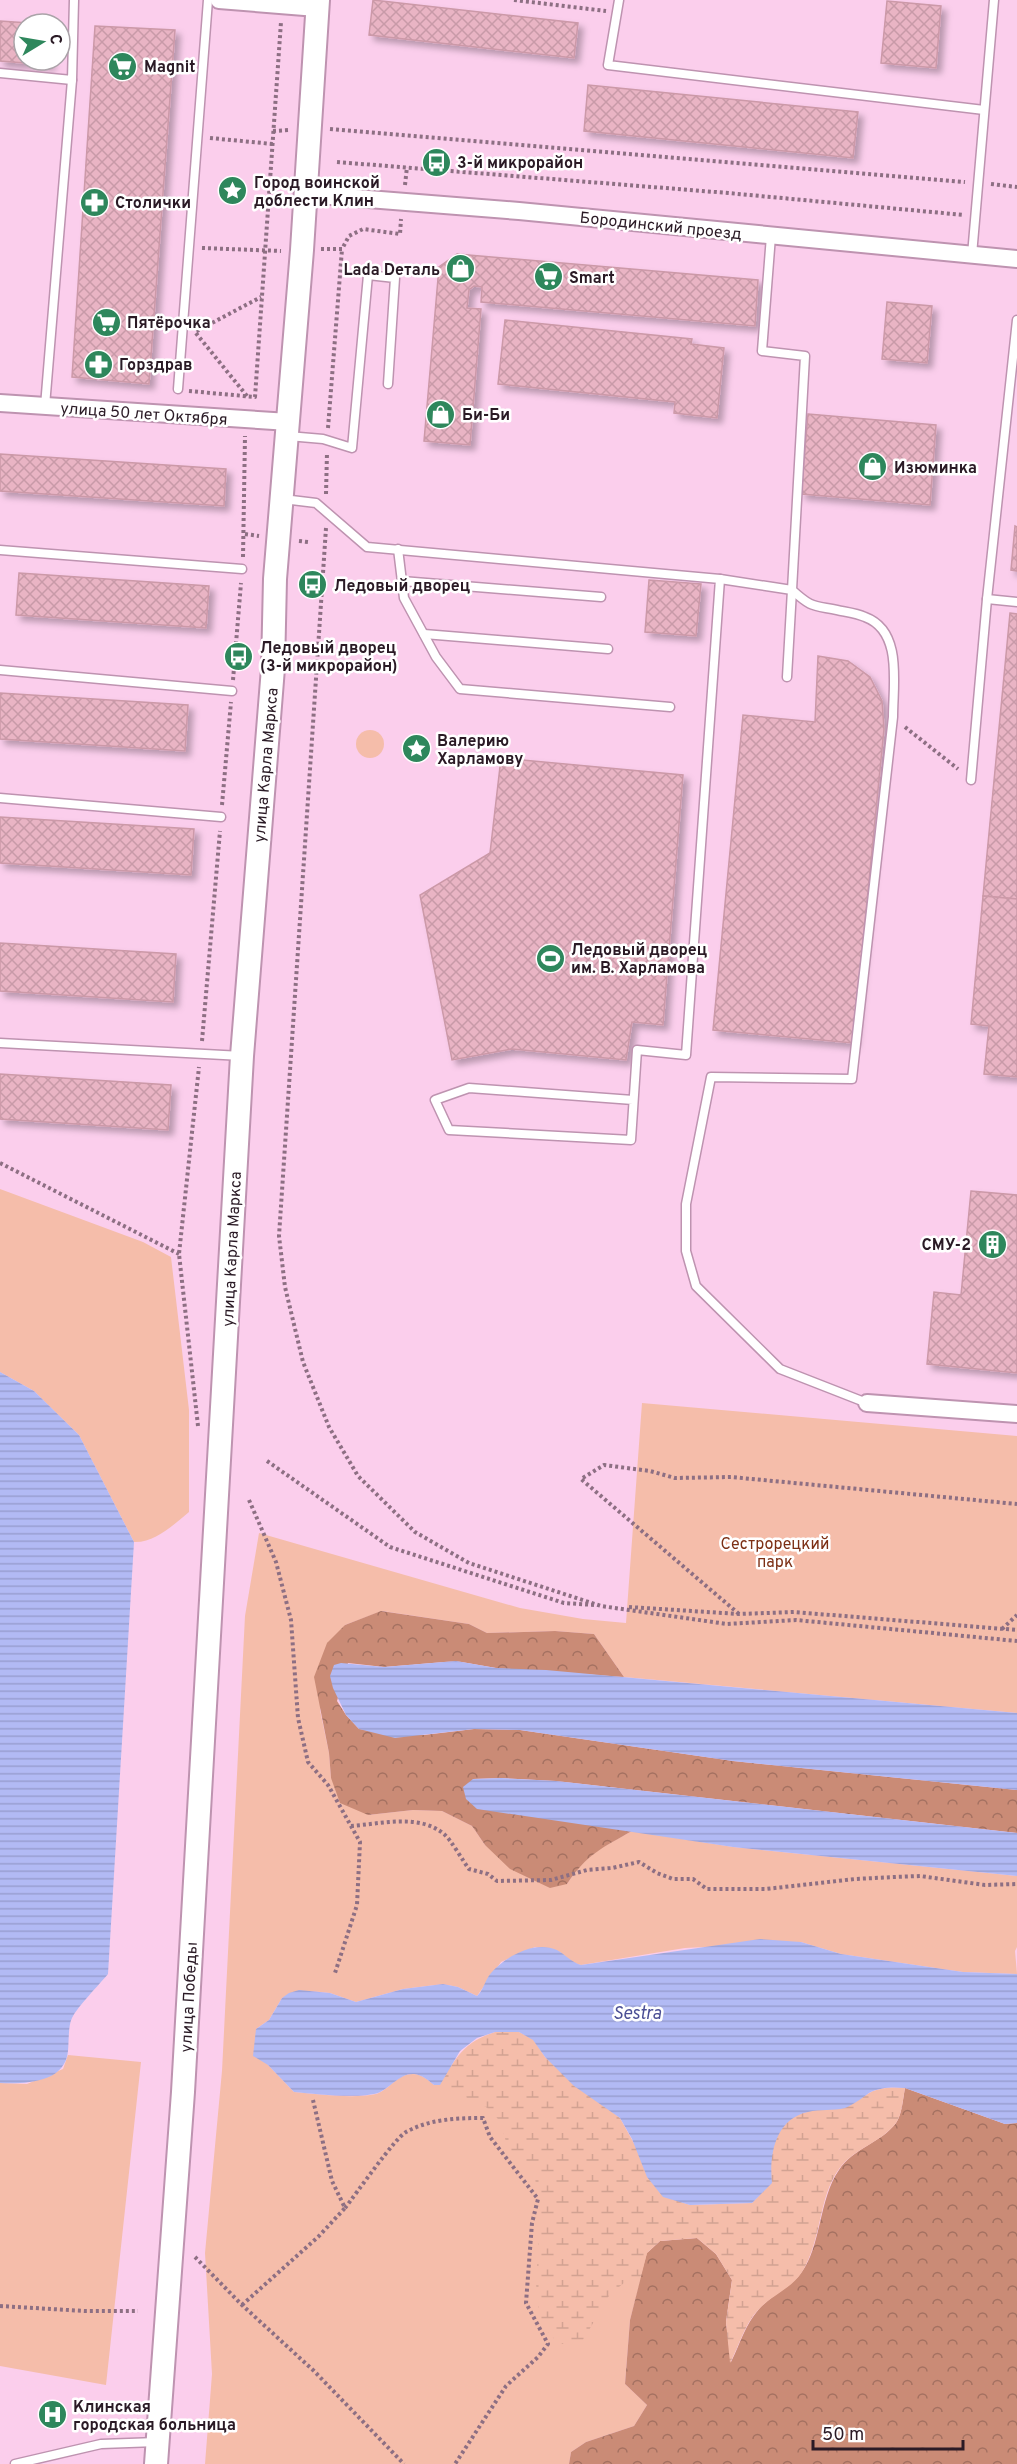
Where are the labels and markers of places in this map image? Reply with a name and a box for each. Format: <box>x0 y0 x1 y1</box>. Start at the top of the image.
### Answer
supermarket icon: Magnit <box>107 50 139 82</box>
place label: Magnit <box>144 58 196 78</box>
bus stop icon: 3-й микрорайон <box>420 146 452 178</box>
place label: 3-й микрорайон <box>457 154 583 174</box>
place label: Город воинской доблести Клин <box>254 174 380 212</box>
place icon: Город воинской доблести Клин <box>217 175 249 207</box>
pharmacy icon: Столички <box>78 186 110 218</box>
place label: Столички <box>115 194 191 214</box>
shop icon: Lada Dеталь <box>445 253 477 285</box>
place label: Lada Dеталь <box>344 261 440 281</box>
supermarket icon: Smart <box>532 261 564 293</box>
place label: Smart <box>569 269 615 289</box>
supermarket icon: Пятёрочка <box>90 306 122 338</box>
place label: Пятёрочка <box>127 314 211 334</box>
pharmacy icon: Горздрав <box>82 348 114 380</box>
place label: Горздрав <box>119 356 192 376</box>
shop icon: Би-Би <box>425 398 457 430</box>
place label: Би-Би <box>462 406 510 426</box>
shop icon: Изюминка <box>857 451 889 483</box>
place label: Изюминка <box>894 459 977 479</box>
bus stop icon: Ледовый дворец <box>297 569 329 601</box>
place label: Ледовый дворец <box>334 577 470 597</box>
place label: Ледовый дворец (3-й микрорайон) <box>260 639 398 677</box>
bus stop icon: Ледовый дворец (3-й микрорайон) <box>223 640 255 672</box>
place label: Валерию Харламову <box>437 732 523 770</box>
place icon: Валерию Харламову <box>400 733 432 765</box>
place label: Ледовый дворец им. В. Харламова <box>571 941 707 979</box>
sports icon: Ледовый дворец им. В. Харламова <box>534 942 566 974</box>
building icon: СМУ-2 <box>976 1228 1008 1260</box>
place label: СМУ-2 <box>922 1236 971 1256</box>
place label: Клинская городская больница <box>73 2398 236 2436</box>
hospital icon: Клинская городская больница <box>36 2399 68 2431</box>

